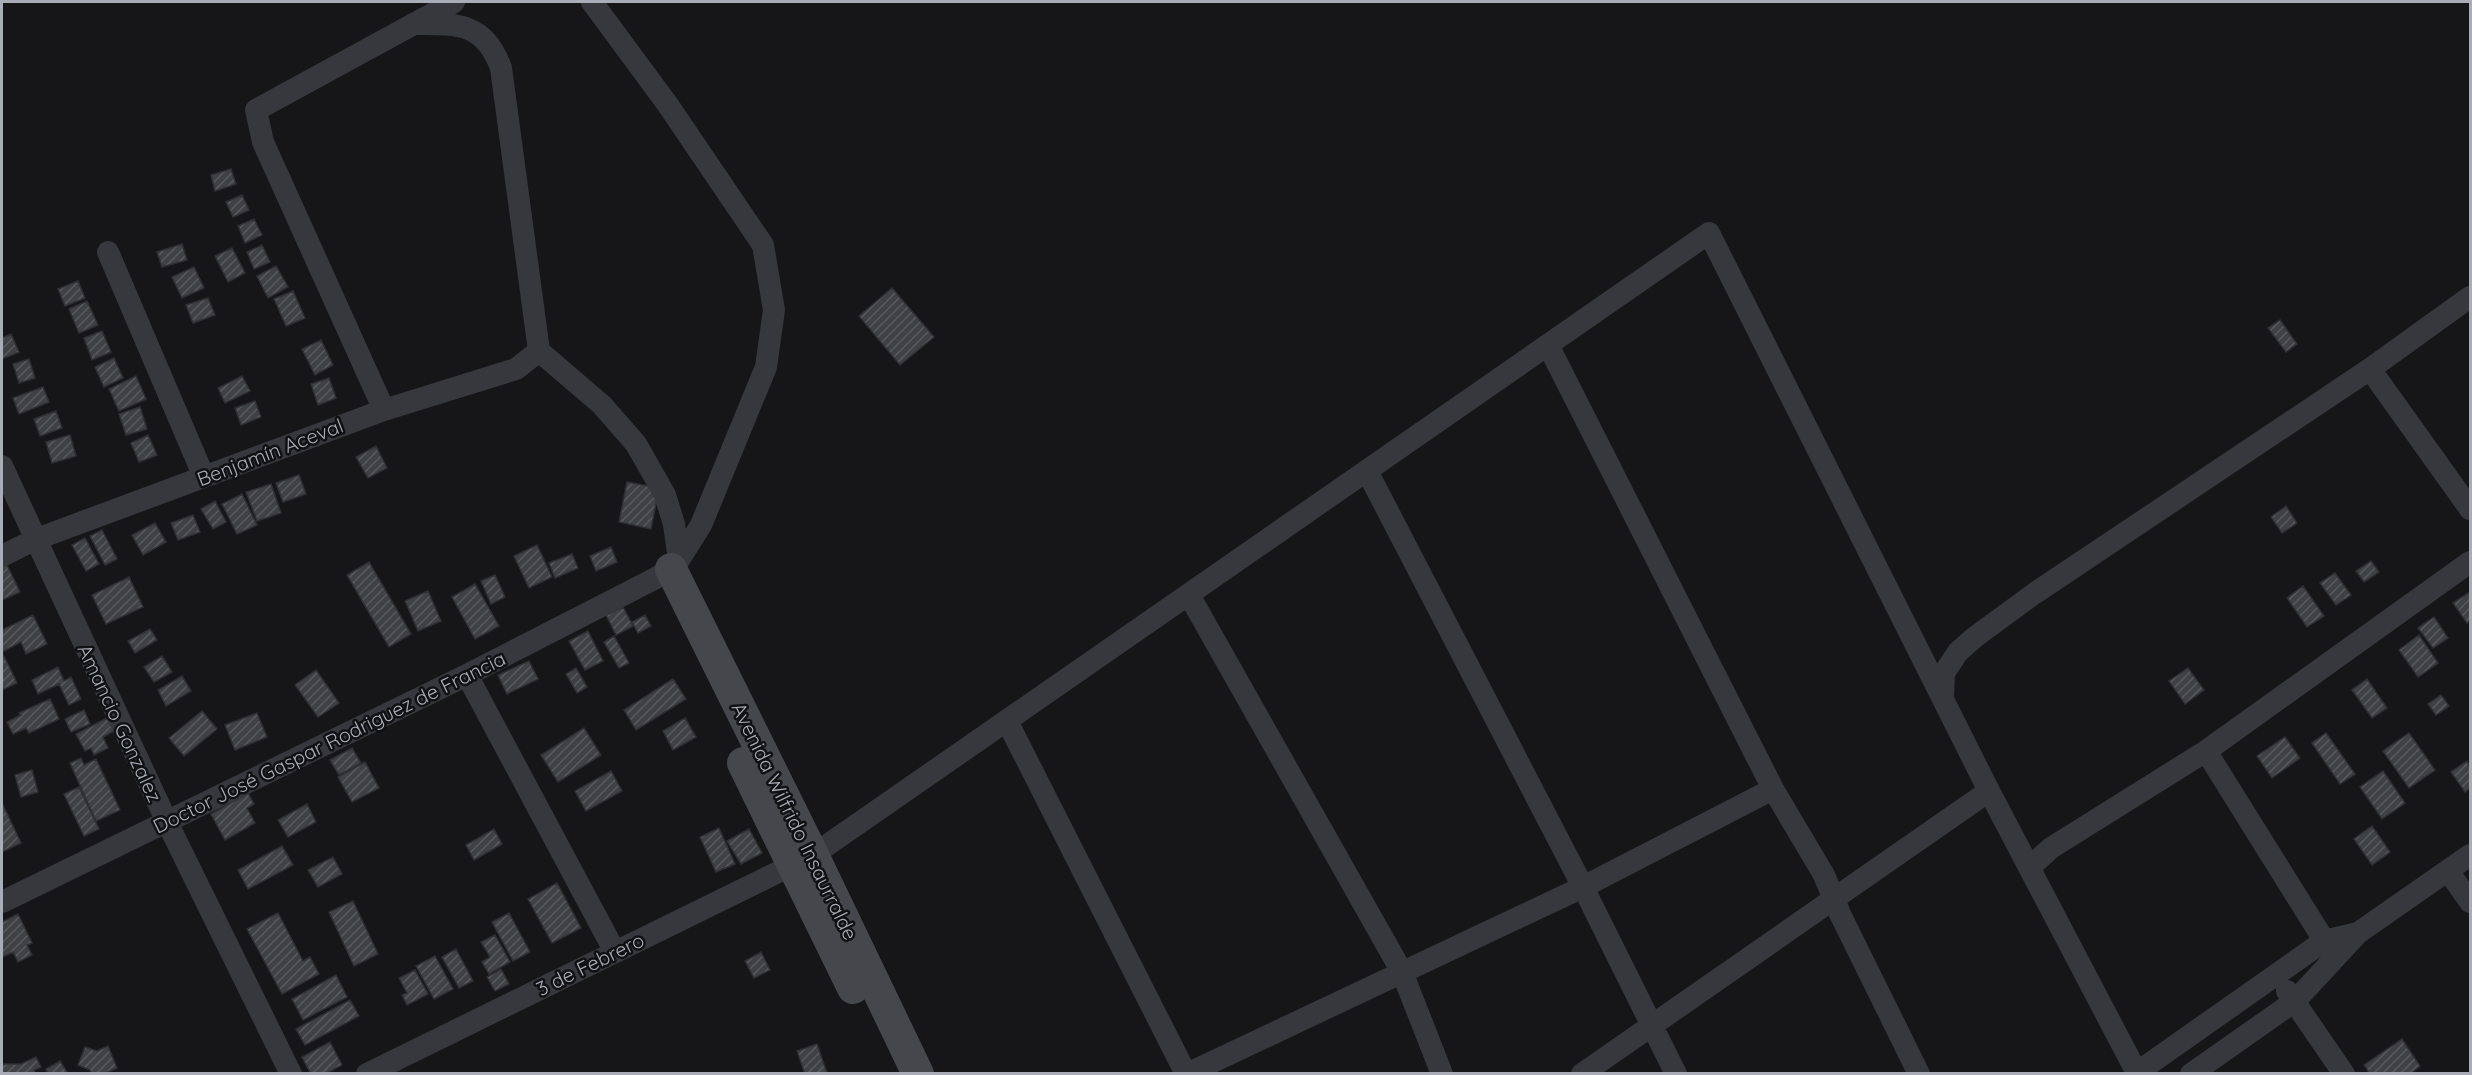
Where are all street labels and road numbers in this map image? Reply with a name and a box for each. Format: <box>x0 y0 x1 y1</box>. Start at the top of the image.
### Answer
street label: Benjamín Aceval <box>193 413 347 491</box>
street label: Amancio Gonzalez <box>72 640 168 806</box>
street label: Doctor José Gaspar Rodriguez de Francia <box>149 645 509 839</box>
street label: Avenida Wilfrido Insaurralde <box>727 698 863 944</box>
street label: 3 de Febrero <box>532 927 648 1001</box>

